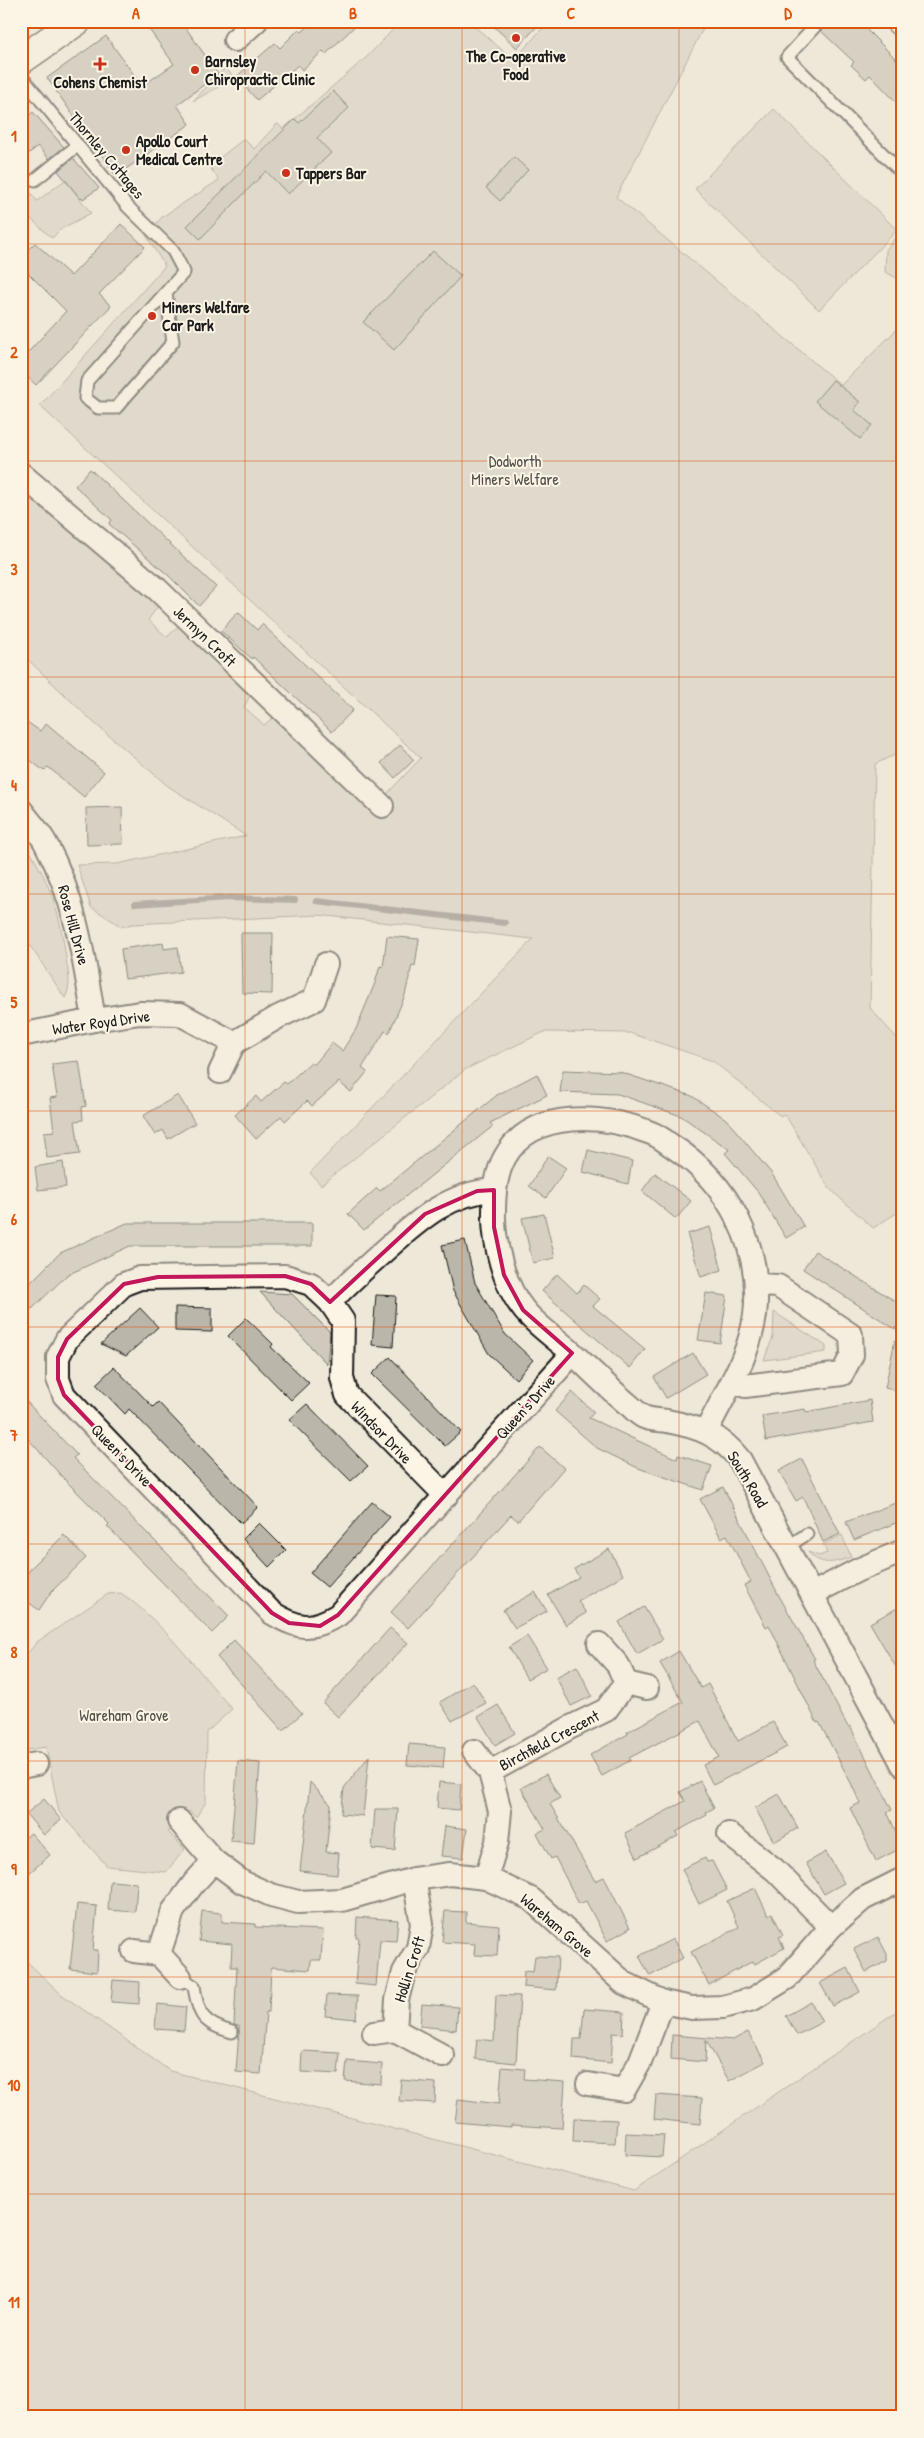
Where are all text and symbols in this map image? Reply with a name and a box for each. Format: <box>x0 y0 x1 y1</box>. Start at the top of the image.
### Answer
text: A <box>132 2 140 24</box>
text: B <box>349 2 357 24</box>
text: C <box>567 2 576 24</box>
text: D <box>784 2 792 24</box>
marker: The Co-operative Food <box>510 32 522 44</box>
place label: The Co-operative Food <box>465 45 567 85</box>
place label: Barnsley Chiropractic Clinic <box>205 50 316 91</box>
marker: Cohens Chemist <box>94 58 106 70</box>
marker: Barnsley Chiropractic Clinic <box>189 64 201 76</box>
place label: Cohens Chemist <box>53 71 147 93</box>
street label: Thornley Cottages <box>64 107 150 203</box>
text: 1 <box>11 125 17 147</box>
place label: Apollo Court Medical Centre <box>136 130 223 170</box>
marker: Apollo Court Medical Centre <box>120 144 132 156</box>
place label: Tappers Bar <box>295 162 367 185</box>
marker: Tappers Bar <box>280 167 292 179</box>
place label: Miners Welfare Car Park <box>162 296 250 336</box>
marker: Miners Welfare Car Park <box>146 310 158 322</box>
text: 2 <box>10 341 18 363</box>
park label: Dodworth Miners Welfare <box>471 450 559 490</box>
text: 3 <box>10 558 18 580</box>
street label: Jermyn Croft <box>169 600 242 672</box>
text: 4 <box>11 774 17 796</box>
street label: Rose Hill Drive <box>53 883 95 968</box>
text: 5 <box>11 991 18 1013</box>
street label: Water Royd Drive <box>51 1004 152 1040</box>
text: 6 <box>11 1208 18 1230</box>
street label: Queen's Drive <box>490 1370 560 1444</box>
street label: Windsor Drive <box>346 1396 418 1469</box>
street label: Queen's Drive <box>86 1419 158 1492</box>
text: 7 <box>9 1424 18 1446</box>
street label: South Road <box>723 1447 773 1511</box>
text: 8 <box>11 1641 18 1663</box>
park label: Wareham Grove <box>79 1704 169 1726</box>
street label: Birchfield Crescent <box>495 1704 603 1776</box>
text: 9 <box>11 1858 17 1880</box>
street label: Wareham Grove <box>516 1888 599 1963</box>
street label: Hollin Croft <box>388 1933 430 2005</box>
text: 10 <box>8 2074 20 2096</box>
text: 11 <box>8 2291 20 2313</box>

